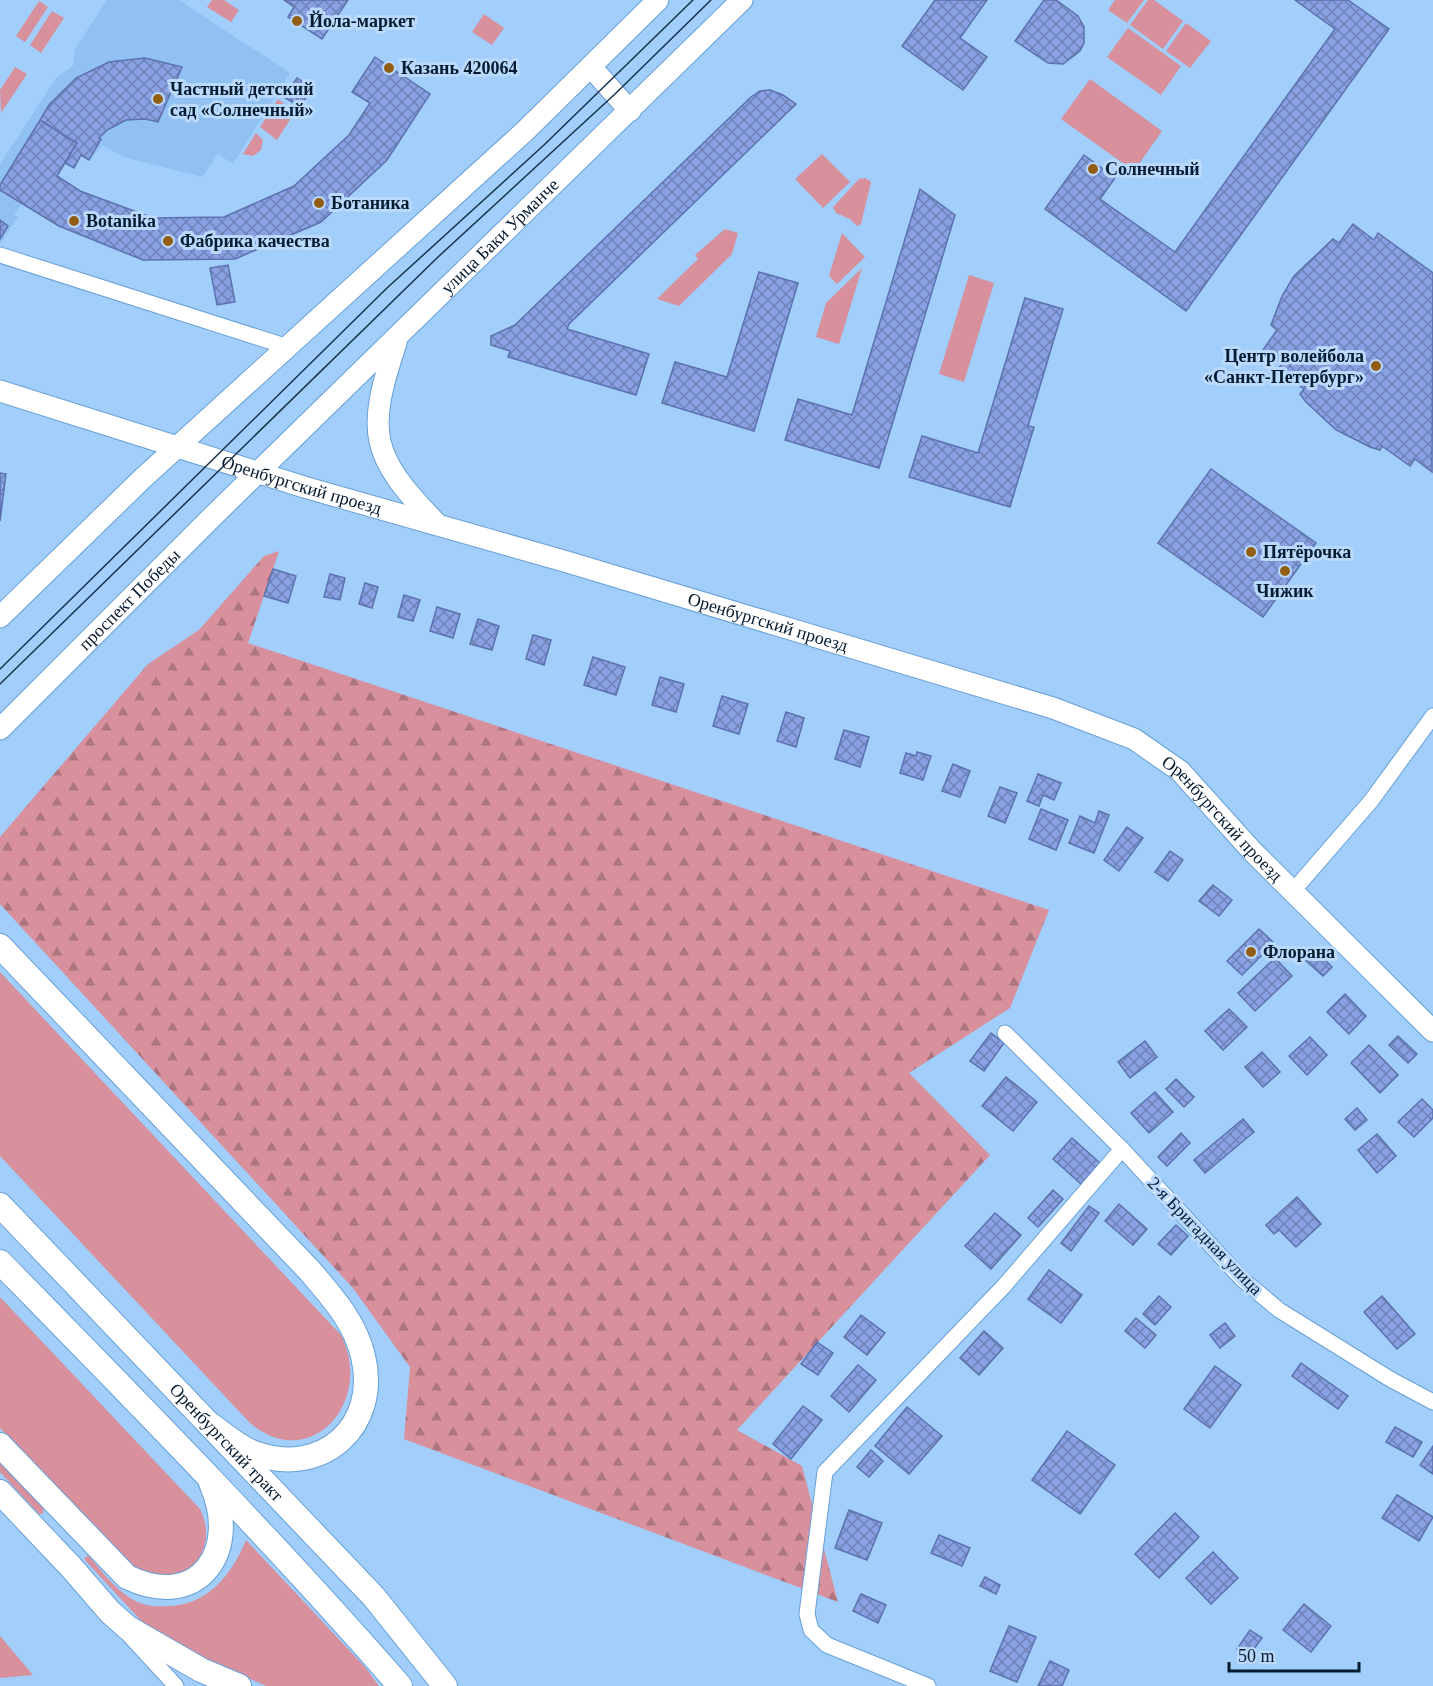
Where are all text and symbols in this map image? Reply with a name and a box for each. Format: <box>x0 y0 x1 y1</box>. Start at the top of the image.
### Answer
place label: Йола-маркет <box>309 10 415 31</box>
marker: Йола-маркет <box>290 14 304 28</box>
place label: Казань 420064 <box>401 58 517 78</box>
marker: Казань 420064 <box>382 61 396 75</box>
place label: Частный детский сад «Солнечный» <box>170 79 314 120</box>
marker: Частный детский сад «Солнечный» <box>151 92 165 106</box>
place label: Солнечный <box>1105 159 1200 179</box>
marker: Солнечный <box>1086 162 1100 176</box>
street label: улица Баки Урманче <box>437 175 563 298</box>
place label: Ботаника <box>331 193 410 213</box>
marker: Ботаника <box>312 196 326 210</box>
place label: Botanika <box>86 211 156 231</box>
marker: Botanika <box>67 214 81 228</box>
place label: Фабрика качества <box>180 231 330 251</box>
marker: Фабрика качества <box>161 234 175 248</box>
place label: Центр волейбола «Санкт-Петербург» <box>1204 346 1364 387</box>
marker: Центр волейбола «Санкт-Петербург» <box>1369 359 1383 373</box>
street label: Оренбургский проезд <box>219 452 384 519</box>
place label: Пятёрочка <box>1263 542 1351 562</box>
street label: проспект Победы <box>75 545 184 654</box>
marker: Пятёрочка <box>1244 545 1258 559</box>
marker: Чижик <box>1278 564 1292 578</box>
place label: Чижик <box>1256 581 1314 601</box>
street label: Оренбургский проезд <box>685 589 850 656</box>
street label: Оренбургский проезд <box>1158 752 1287 886</box>
place label: Флорана <box>1263 942 1335 962</box>
marker: Флорана <box>1244 945 1258 959</box>
street label: 2-я Бригадная улица <box>1144 1173 1266 1299</box>
street label: Оренбургский тракт <box>166 1379 287 1506</box>
scale bar <box>1229 1635 1360 1673</box>
text: 50 m <box>1238 1646 1275 1666</box>

